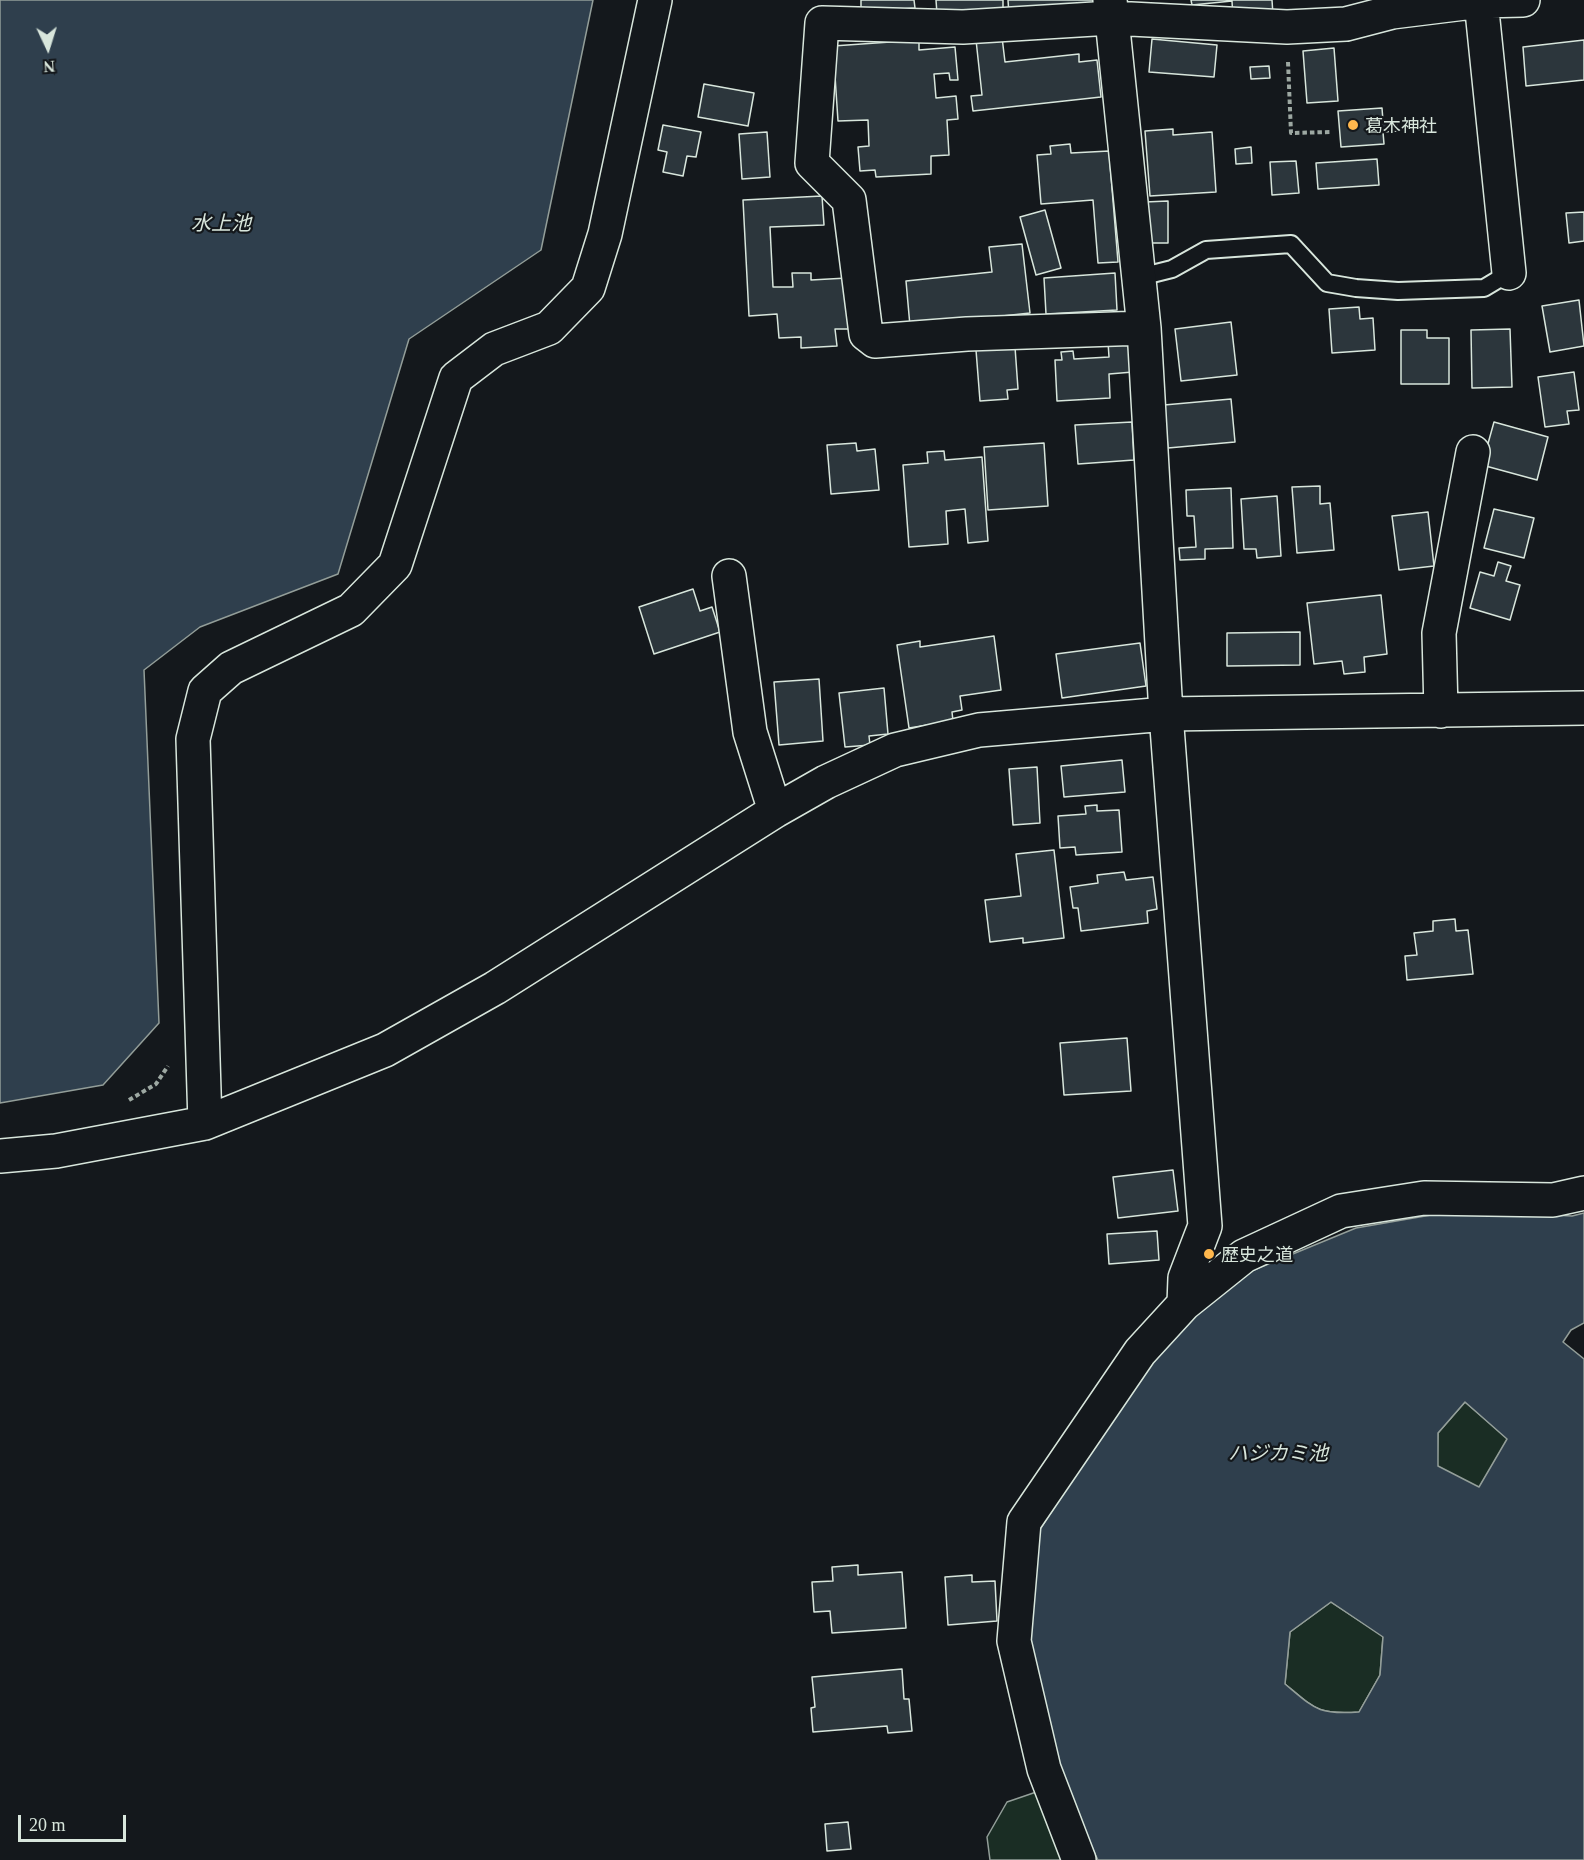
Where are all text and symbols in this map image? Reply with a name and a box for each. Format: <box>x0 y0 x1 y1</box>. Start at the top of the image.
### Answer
north arrow <box>18 18 78 78</box>
text: N <box>43 58 56 75</box>
place label: 葛木神社 <box>1365 114 1437 136</box>
marker: 葛木神社 <box>1346 118 1360 132</box>
water label: 水上池 <box>191 210 251 234</box>
place label: 歴史之道 <box>1221 1243 1293 1265</box>
marker: 歴史之道 <box>1202 1247 1216 1261</box>
water label: ハジカミ池 <box>1228 1440 1328 1464</box>
scale bar <box>21 1803 129 1841</box>
text: 20 m <box>29 1815 66 1835</box>

